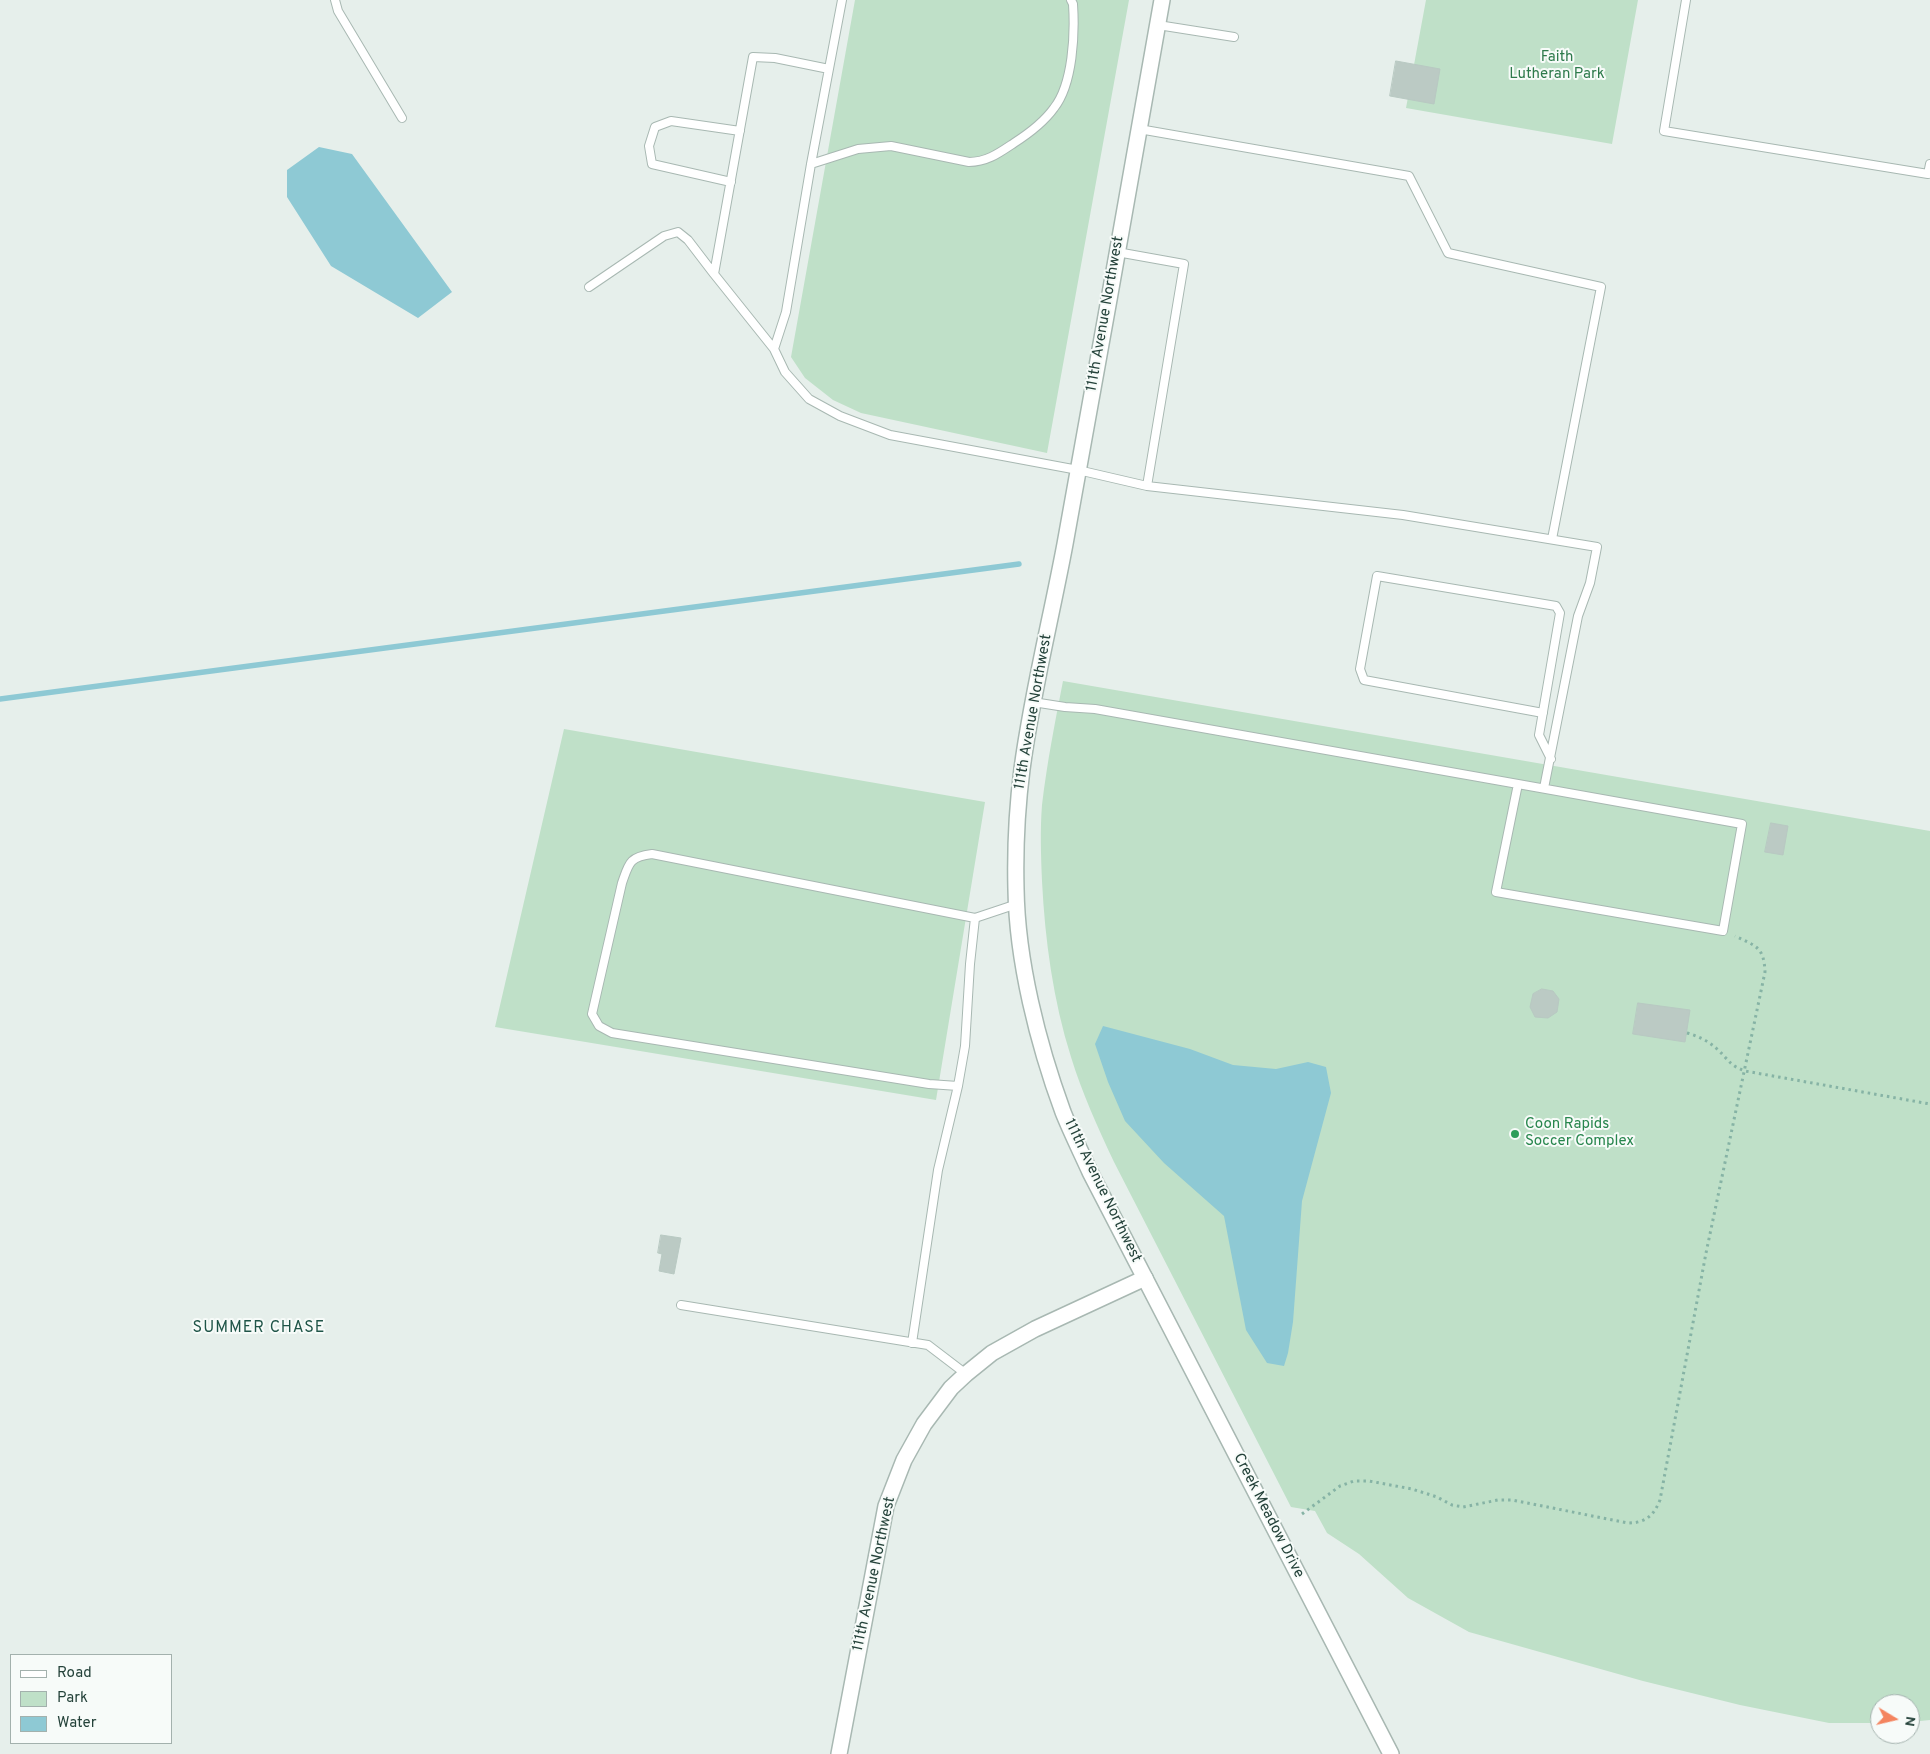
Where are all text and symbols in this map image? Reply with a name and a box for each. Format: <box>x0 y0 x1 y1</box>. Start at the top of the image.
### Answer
park label: Faith Lutheran Park <box>1509 49 1605 84</box>
street label: 111th Avenue Northwest <box>1083 235 1129 393</box>
street label: 111th Avenue Northwest <box>1011 633 1057 791</box>
street label: 111th Avenue Northwest <box>1059 1116 1145 1266</box>
place label: Coon Rapids Soccer Complex <box>1525 1116 1634 1151</box>
marker: Coon Rapids Soccer Complex <box>1509 1128 1521 1140</box>
district label: SUMMER CHASE <box>191 1319 327 1339</box>
street label: Creek Meadow Drive <box>1229 1451 1307 1581</box>
street label: 111th Avenue Northwest <box>850 1495 900 1653</box>
legend <box>10 1654 172 1744</box>
text: Road <box>57 1664 92 1683</box>
text: Park <box>57 1689 88 1708</box>
north arrow <box>1870 1694 1920 1744</box>
text: Water <box>57 1714 96 1733</box>
text: N <box>1900 1715 1919 1728</box>

